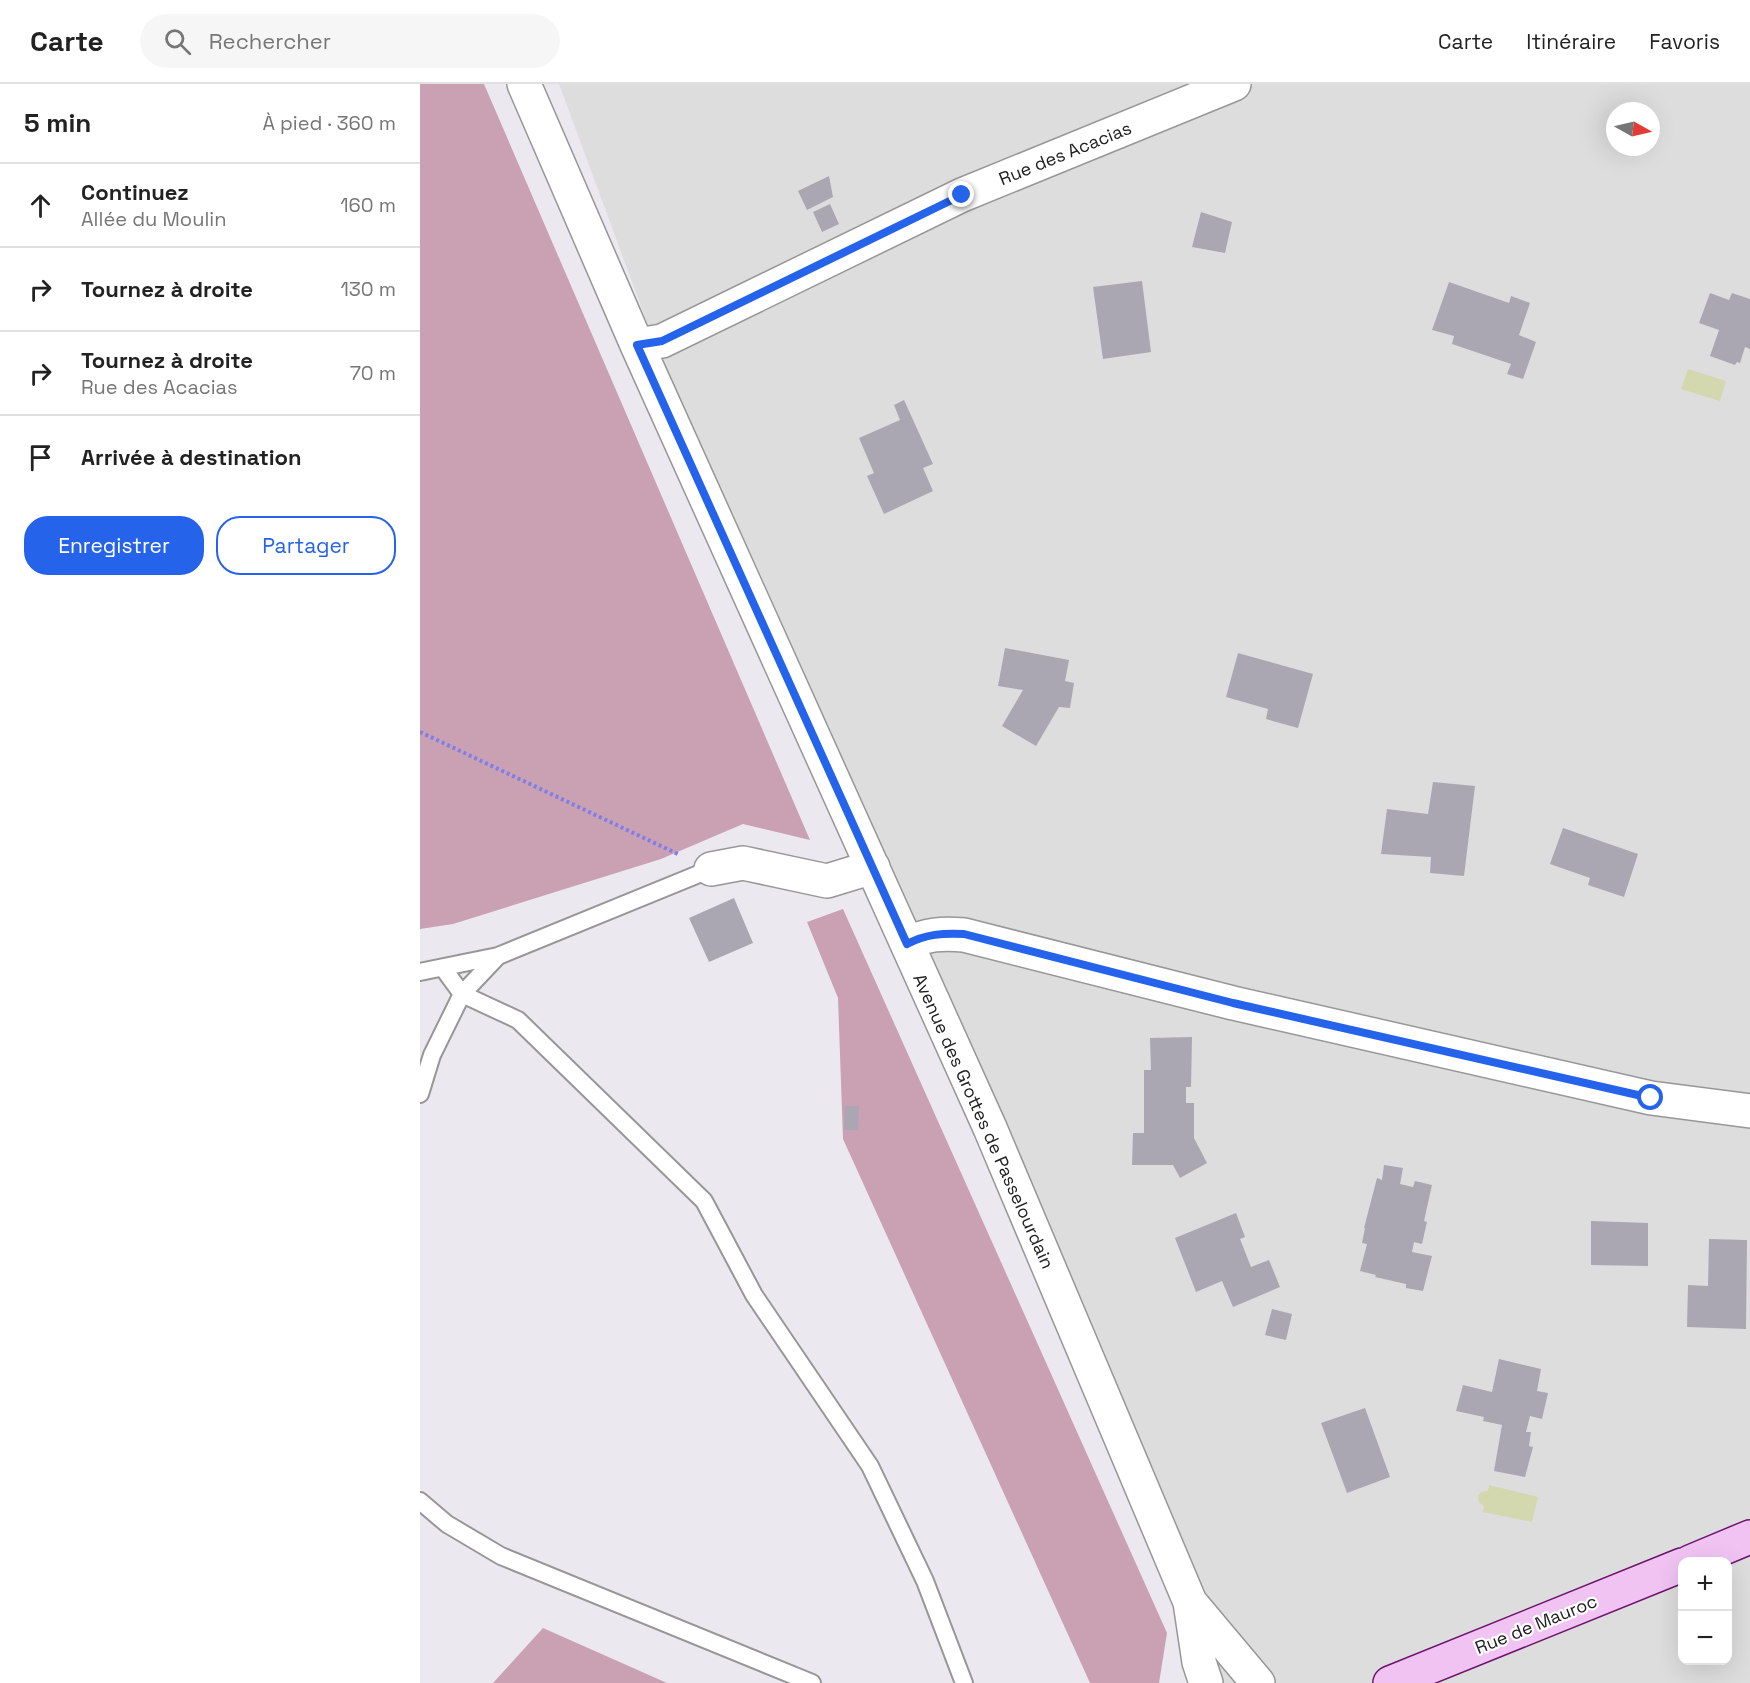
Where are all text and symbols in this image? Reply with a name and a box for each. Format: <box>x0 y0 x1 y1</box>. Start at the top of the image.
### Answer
search box <box>140 14 560 68</box>
text: Carte <box>30 23 104 59</box>
icon: search <box>161 25 194 58</box>
text: Rechercher <box>209 27 331 55</box>
text: Carte <box>1438 28 1493 55</box>
text: Itinéraire <box>1526 28 1616 55</box>
text: Favoris <box>1649 28 1720 55</box>
north arrow <box>1606 102 1660 156</box>
text: 5 min <box>24 106 91 140</box>
text: À pied · 360 m <box>263 110 396 136</box>
street label: Rue des Acacias <box>995 116 1135 190</box>
text: Continuez <box>81 178 189 206</box>
route end <box>948 181 974 207</box>
icon: ahead <box>24 189 57 222</box>
text: 160 m <box>340 192 396 218</box>
text: Allée du Moulin <box>81 206 226 232</box>
icon: right <box>24 273 57 306</box>
text: Tournez à droite <box>81 275 253 303</box>
text: 130 m <box>340 276 396 302</box>
text: Tournez à droite <box>81 346 253 374</box>
icon: right <box>24 357 57 390</box>
text: 70 m <box>350 360 396 386</box>
text: Rue des Acacias <box>81 374 238 400</box>
icon: arrive <box>24 441 57 474</box>
text: Arrivée à destination <box>81 443 302 471</box>
button: Enregistrer <box>24 516 204 575</box>
button: Partager <box>216 516 396 575</box>
street label: Avenue des Grottes de Passelourdain <box>908 970 1060 1272</box>
route start <box>1637 1084 1663 1110</box>
map controls <box>1678 1557 1732 1665</box>
button: + <box>1678 1557 1732 1611</box>
street label: Rue de Mauroc <box>1472 1589 1600 1659</box>
button: − <box>1678 1611 1732 1665</box>

